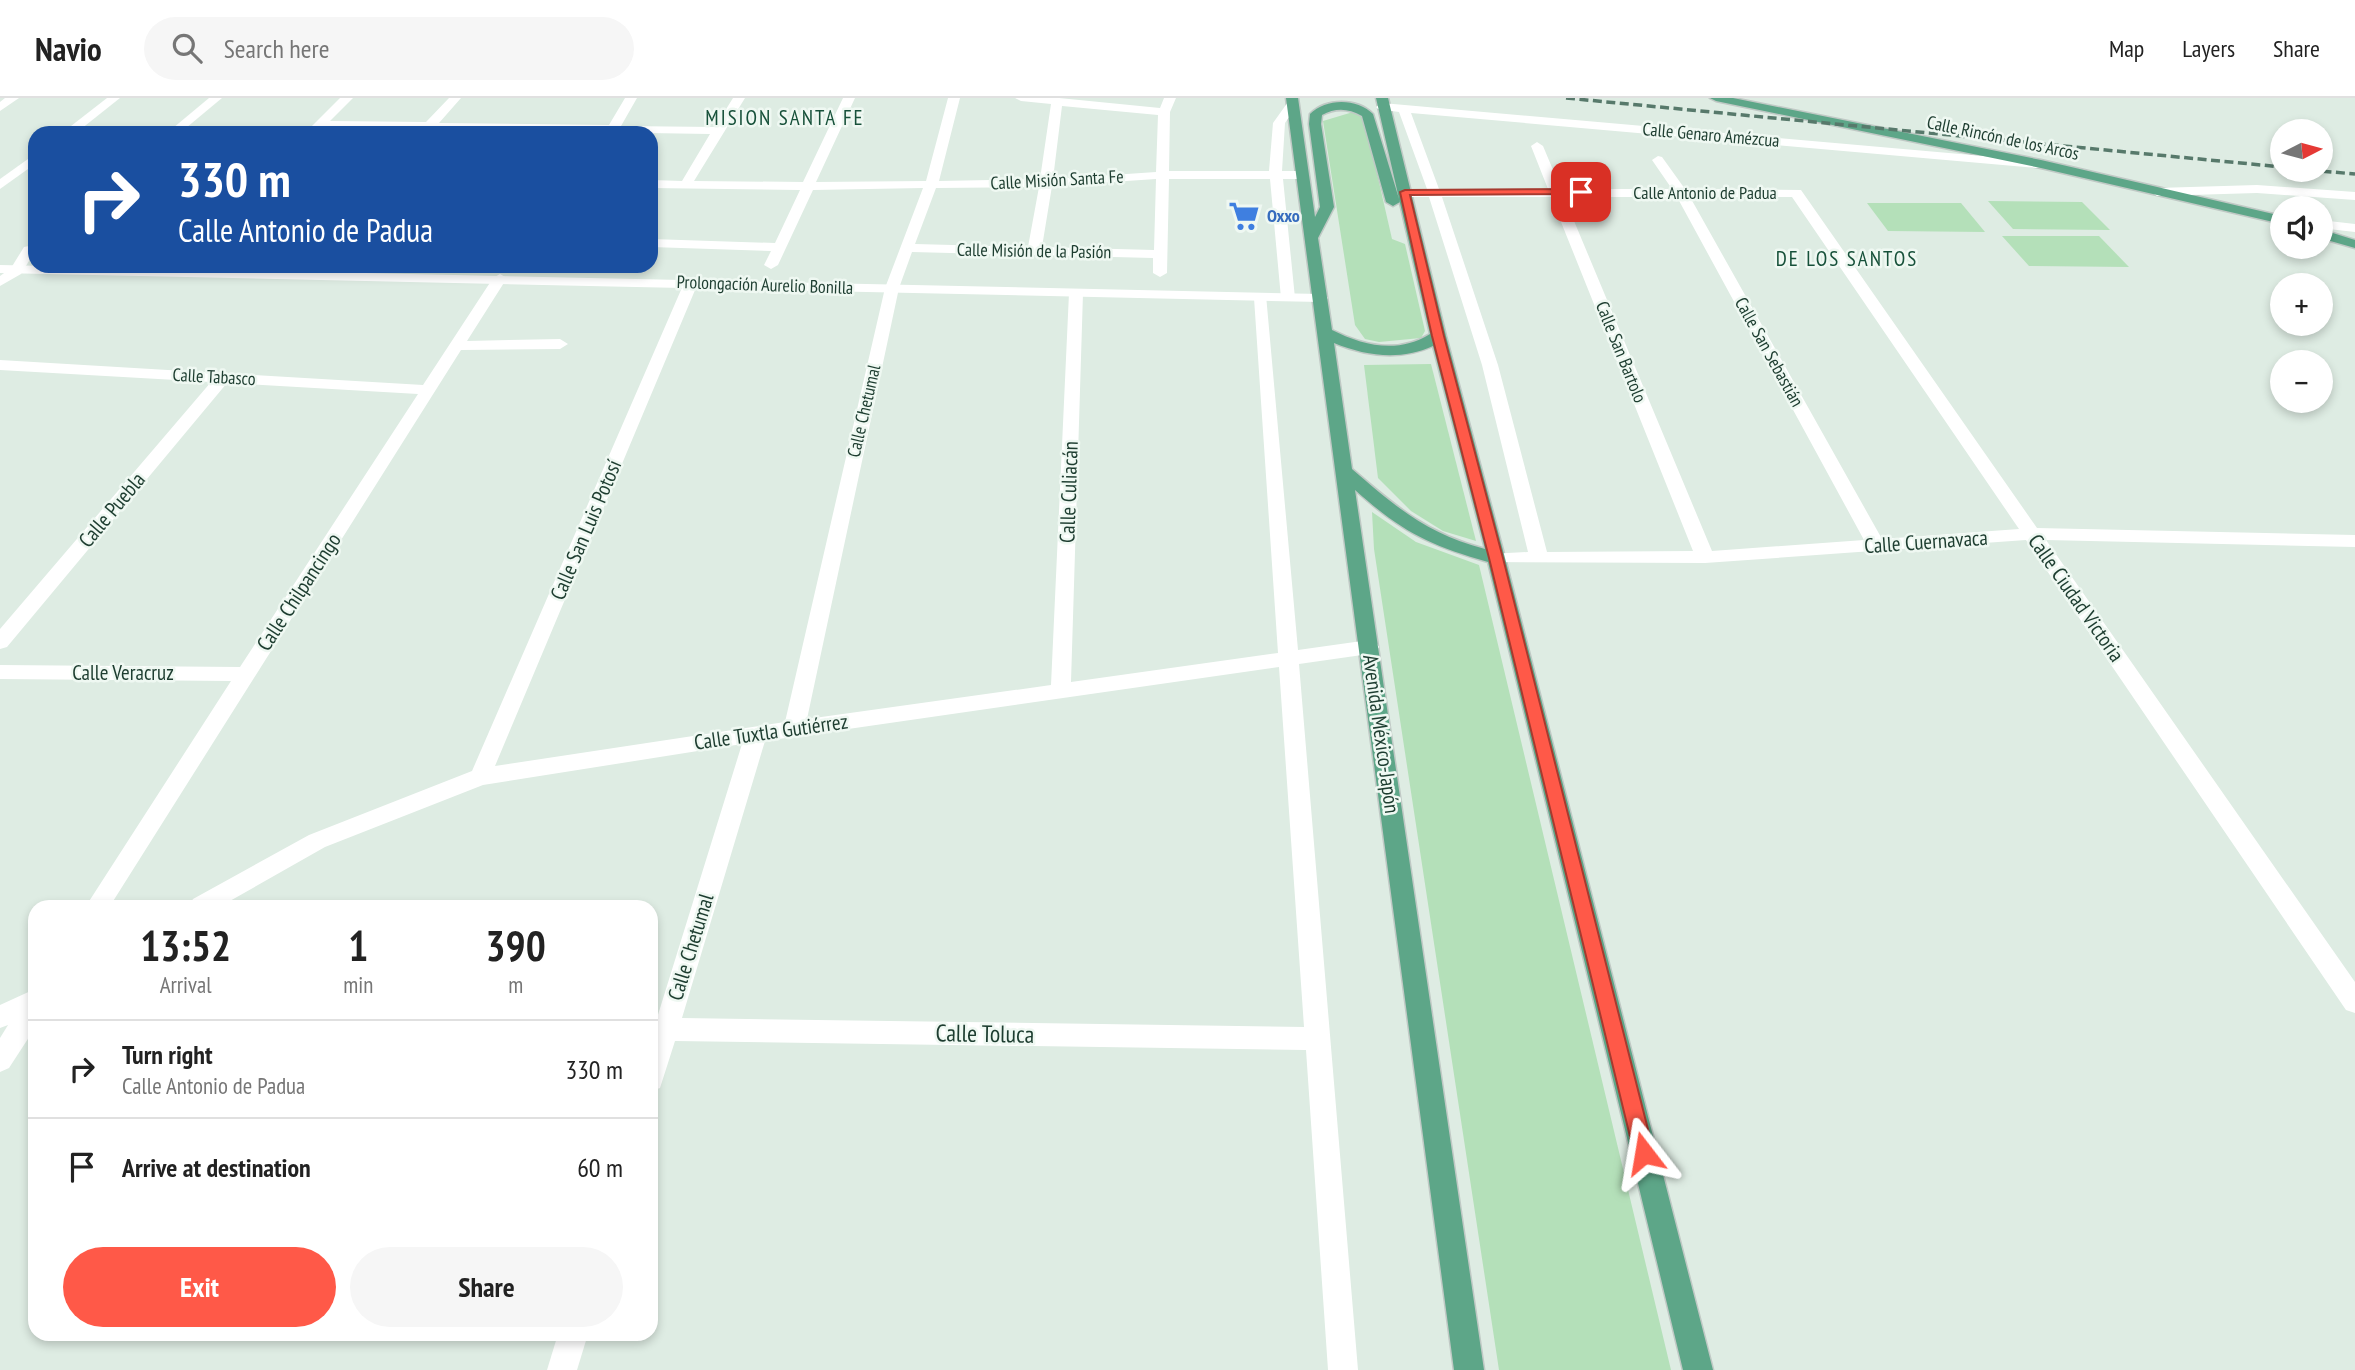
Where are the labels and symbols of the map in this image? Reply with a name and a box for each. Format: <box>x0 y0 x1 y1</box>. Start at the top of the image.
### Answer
district label: MISION SANTA FE <box>705 104 865 131</box>
street label: Calle Rincón de los Arcos <box>1925 110 2081 165</box>
street label: Calle Genaro Amézcua <box>1642 117 1781 152</box>
north arrow <box>2270 119 2333 182</box>
pin <box>1551 162 1611 222</box>
street label: Calle Misión Santa Fe <box>990 165 1124 194</box>
street label: Calle Antonio de Padua <box>1633 181 1777 204</box>
supermarket icon: Oxxo <box>1227 199 1261 233</box>
place label: Oxxo <box>1267 204 1300 227</box>
street label: Calle Misión de la Pasión <box>957 238 1111 263</box>
district label: DE LOS SANTOS <box>1776 245 1918 272</box>
street label: Prolongación Aurelio Bonilla <box>676 270 854 299</box>
street label: Calle San Sebastián <box>1730 293 1809 411</box>
street label: Calle San Bartolo <box>1591 298 1652 406</box>
street label: Calle Chetumal <box>842 362 886 459</box>
street label: Calle Tabasco <box>172 363 256 390</box>
street label: Calle Culiacán <box>1053 441 1084 543</box>
street label: Calle San Luis Potosí <box>544 455 627 604</box>
street label: Calle Puebla <box>72 467 151 553</box>
street label: Calle Cuernavaca <box>1863 524 1989 559</box>
street label: Calle Chilpancingo <box>250 528 347 656</box>
street label: Calle Ciudad Victoria <box>2022 529 2130 667</box>
street label: Avenida México-Japón <box>1357 653 1406 815</box>
street label: Calle Veracruz <box>72 659 174 686</box>
street label: Calle Tuxtla Gutiérrez <box>692 707 850 756</box>
street label: Calle Chetumal <box>662 890 720 1003</box>
street label: Calle Toluca <box>935 1017 1035 1050</box>
position arrow <box>1607 1116 1681 1190</box>

